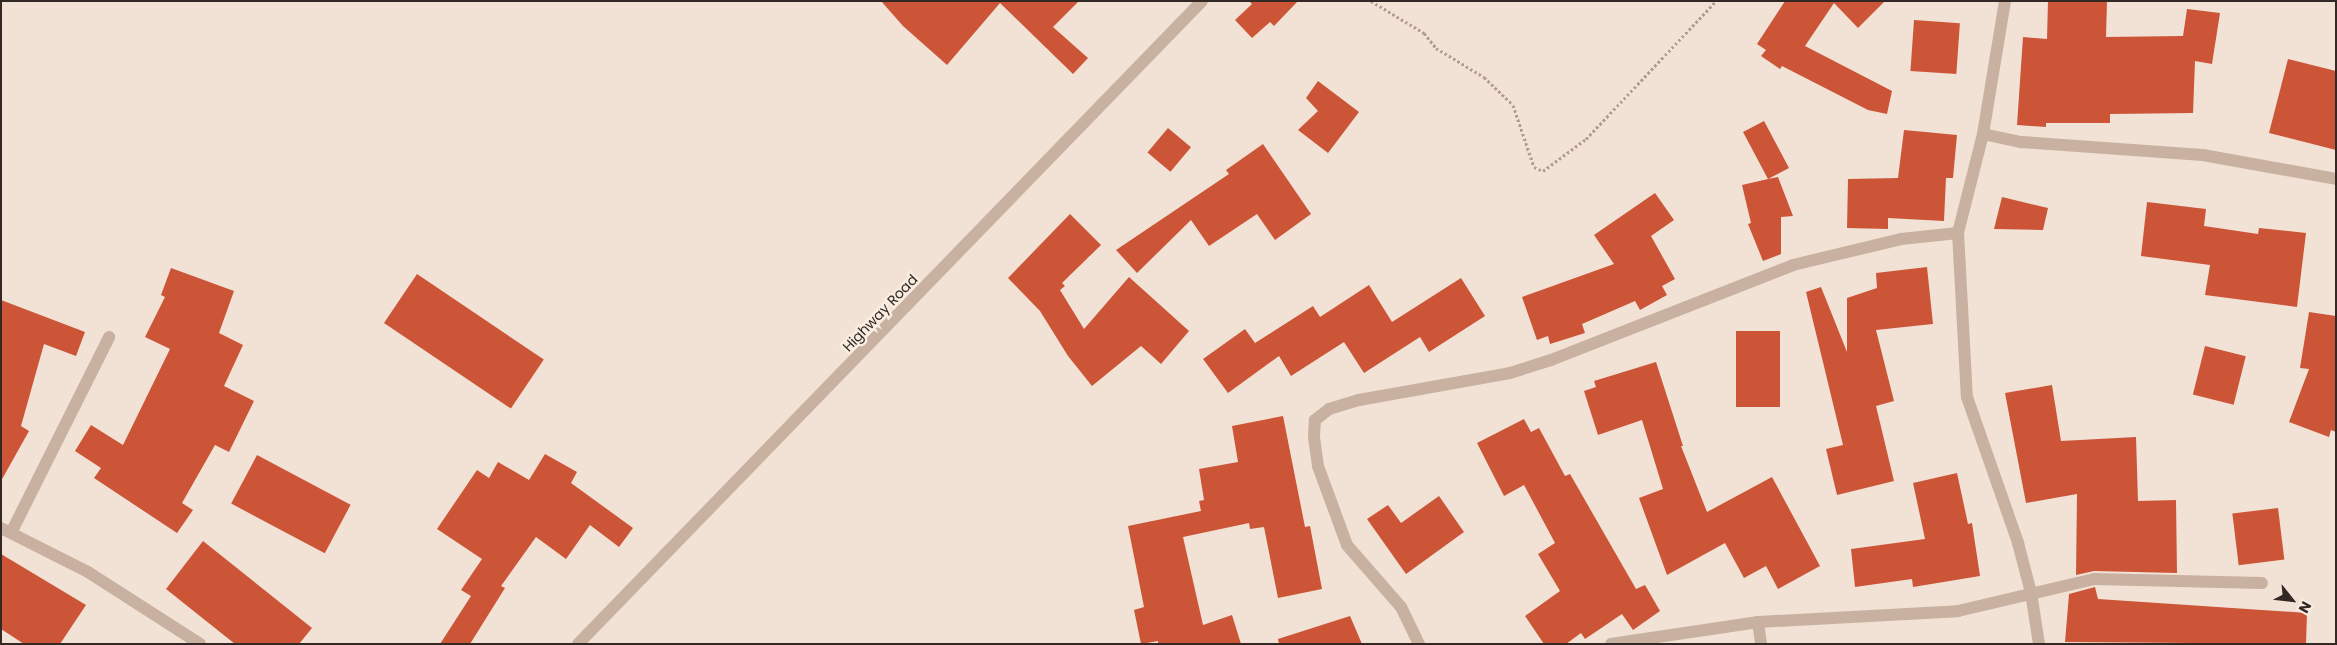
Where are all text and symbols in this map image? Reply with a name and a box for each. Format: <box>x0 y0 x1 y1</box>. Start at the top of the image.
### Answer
street label: Highway Road <box>839 271 921 355</box>
north arrow <box>2267 575 2317 625</box>
text: N <box>2294 598 2316 617</box>

